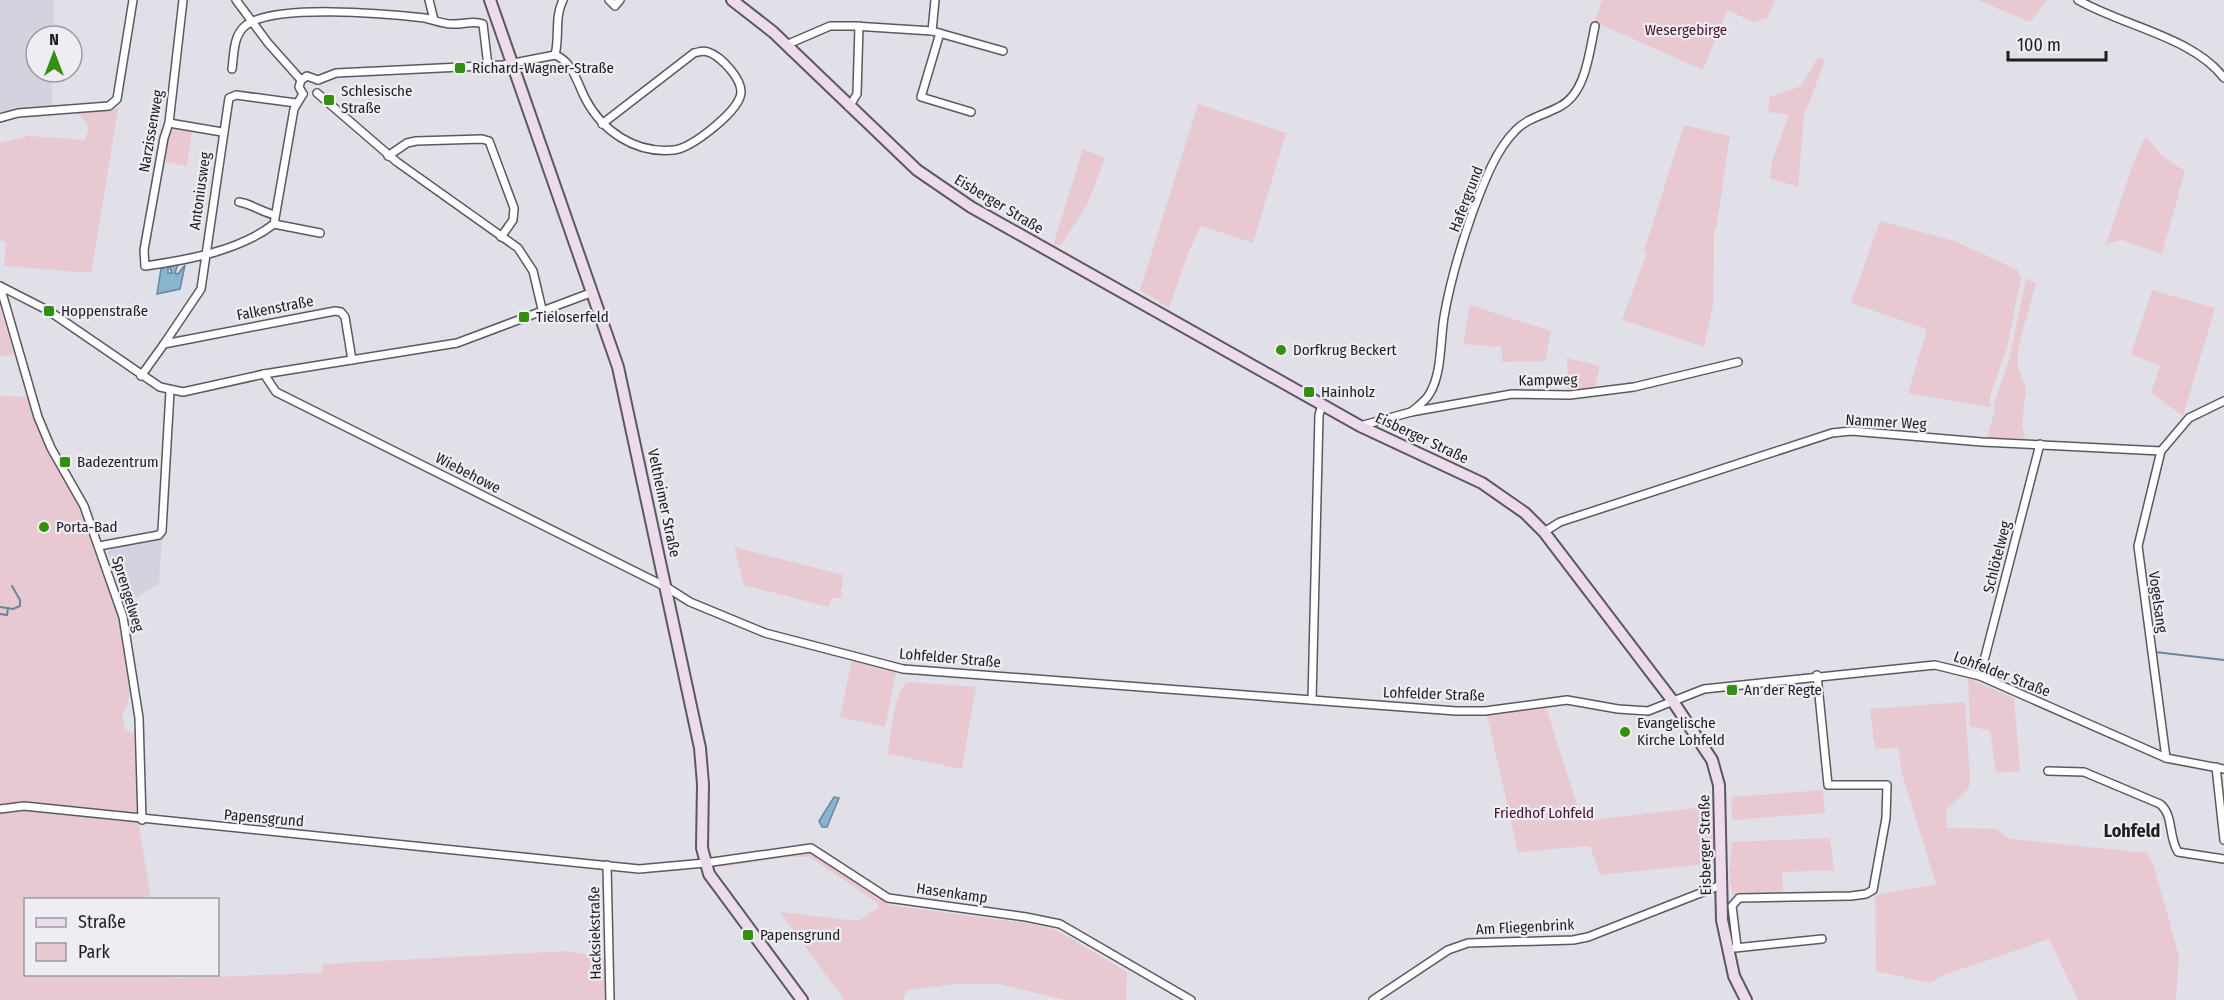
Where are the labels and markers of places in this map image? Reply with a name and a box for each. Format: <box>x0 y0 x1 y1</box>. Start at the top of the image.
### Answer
place label: Richard-Wagner-Straße <box>472 59 614 77</box>
marker: Richard-Wagner-Straße <box>453 61 467 75</box>
place label: Schlesische Straße <box>341 82 412 117</box>
marker: Schlesische Straße <box>322 93 336 107</box>
place label: Hoppenstraße <box>61 302 148 320</box>
marker: Hoppenstraße <box>42 304 56 318</box>
place label: Tieloserfeld <box>536 308 609 326</box>
marker: Tieloserfeld <box>517 310 531 324</box>
place label: Dorfkrug Beckert <box>1293 341 1397 359</box>
marker: Dorfkrug Beckert <box>1274 343 1288 357</box>
place label: Hainholz <box>1321 383 1375 401</box>
marker: Hainholz <box>1302 385 1316 399</box>
place label: Badezentrum <box>77 453 159 471</box>
marker: Badezentrum <box>58 455 72 469</box>
place label: Porta-Bad <box>56 518 118 536</box>
marker: Porta-Bad <box>37 520 51 534</box>
place label: An der Regte <box>1744 681 1822 699</box>
marker: An der Regte <box>1725 683 1739 697</box>
place label: Evangelische Kirche Lohfeld <box>1637 714 1725 749</box>
marker: Evangelische Kirche Lohfeld <box>1618 725 1632 739</box>
place label: Papensgrund <box>760 926 840 944</box>
marker: Papensgrund <box>741 928 755 942</box>

